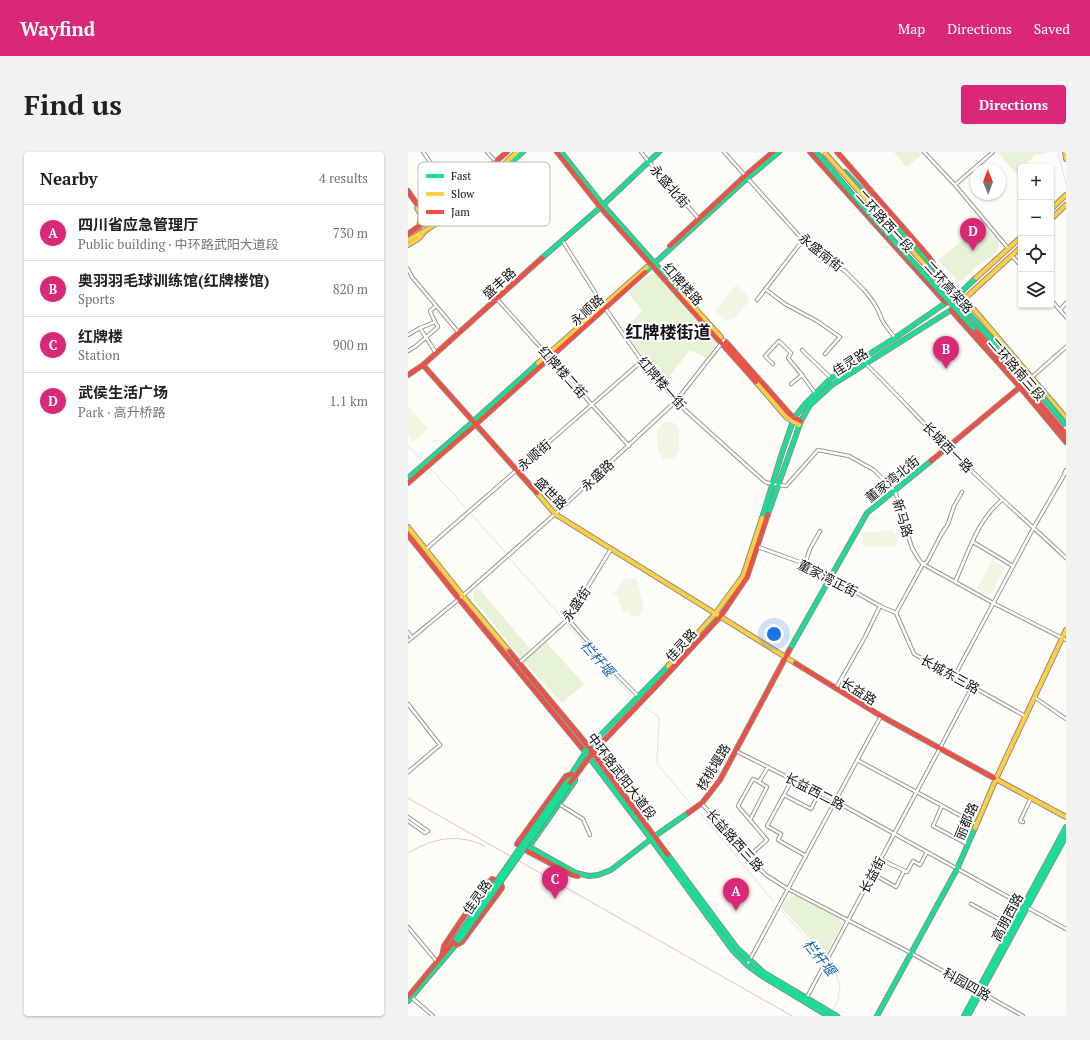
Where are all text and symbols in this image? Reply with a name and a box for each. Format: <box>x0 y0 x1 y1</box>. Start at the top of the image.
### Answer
text: Wayfind <box>20 16 95 41</box>
text: Map <box>898 19 925 38</box>
text: Directions <box>947 19 1012 38</box>
text: Saved <box>1034 19 1070 38</box>
button: Directions <box>961 85 1066 124</box>
text: Find us <box>24 86 122 123</box>
street label: 永盛北街 <box>646 160 694 212</box>
legend <box>418 162 550 226</box>
north arrow <box>970 164 1006 200</box>
map controls <box>1018 164 1054 308</box>
button: + <box>1018 164 1054 200</box>
text: Nearby <box>40 167 98 190</box>
text: 4 results <box>319 169 368 187</box>
text: Fast <box>451 169 471 183</box>
street label: 二环路西一段 <box>852 186 918 256</box>
text: Slow <box>451 187 475 201</box>
button: − <box>1018 200 1054 236</box>
text: Jam <box>451 205 470 219</box>
text: 四川省应急管理厅 <box>78 214 198 234</box>
pin: D <box>960 218 986 251</box>
text: A <box>48 224 58 242</box>
text: 730 m <box>333 224 368 242</box>
street label: 永盛南街 <box>795 229 847 275</box>
text: Public building · 中环路武阳大道段 <box>78 235 279 253</box>
button: locate <box>1018 236 1054 272</box>
street label: 二环高架路 <box>921 257 977 317</box>
street label: 红牌楼路 <box>659 259 707 309</box>
street label: 盛丰路 <box>478 263 520 303</box>
text: 奥羽羽毛球训练馆(红牌楼馆) <box>78 270 269 290</box>
button: layers <box>1018 272 1054 308</box>
text: B <box>49 280 57 298</box>
text: 820 m <box>333 280 368 298</box>
text: Sports <box>78 290 115 308</box>
street label: 永顺路 <box>566 290 608 330</box>
district label: 红牌楼街道 <box>626 320 711 343</box>
text: 红牌楼 <box>78 326 123 346</box>
street label: 二环路南三段 <box>985 334 1049 404</box>
text: C <box>49 336 57 354</box>
text: 900 m <box>333 336 368 354</box>
pin: B <box>933 336 959 369</box>
street label: 红牌楼二街 <box>535 342 591 402</box>
street label: 佳灵路 <box>829 344 871 380</box>
text: Station <box>78 346 120 364</box>
street label: 红牌楼一街 <box>634 353 690 413</box>
text: 武侯生活广场 <box>78 382 168 402</box>
text: D <box>48 392 58 410</box>
text: 1.1 km <box>329 392 368 410</box>
text: Park · 高升桥路 <box>78 403 165 421</box>
street label: 长城西一路 <box>919 418 977 476</box>
street label: 永顺街 <box>513 435 555 475</box>
street label: 董家湾北街 <box>861 452 923 506</box>
street label: 永盛路 <box>577 455 617 495</box>
street label: 盛世路 <box>531 473 571 513</box>
street label: 新马路 <box>889 497 917 539</box>
street label: 董家湾正街 <box>795 555 861 601</box>
street label: 永盛街 <box>557 583 595 625</box>
street label: 佳灵路 <box>661 624 701 666</box>
your location <box>764 624 784 644</box>
water label: 栏杆堰 <box>577 636 620 681</box>
street label: 长城东三路 <box>917 650 983 698</box>
street label: 长益路 <box>838 673 880 709</box>
street label: 中环路武阳大道段 <box>584 729 660 823</box>
street label: 核桃堰路 <box>692 740 734 794</box>
street label: 长益西二路 <box>782 768 848 814</box>
street label: 丽都路 <box>950 800 982 842</box>
street label: 长益路西三路 <box>702 805 768 875</box>
street label: 长益街 <box>855 854 889 896</box>
pin: C <box>542 866 568 899</box>
street label: 佳灵路 <box>458 876 496 918</box>
pin: A <box>723 878 749 911</box>
street label: 高朋西路 <box>987 890 1027 944</box>
water label: 栏杆堰 <box>799 935 842 981</box>
street label: 科园四路 <box>940 964 994 1004</box>

